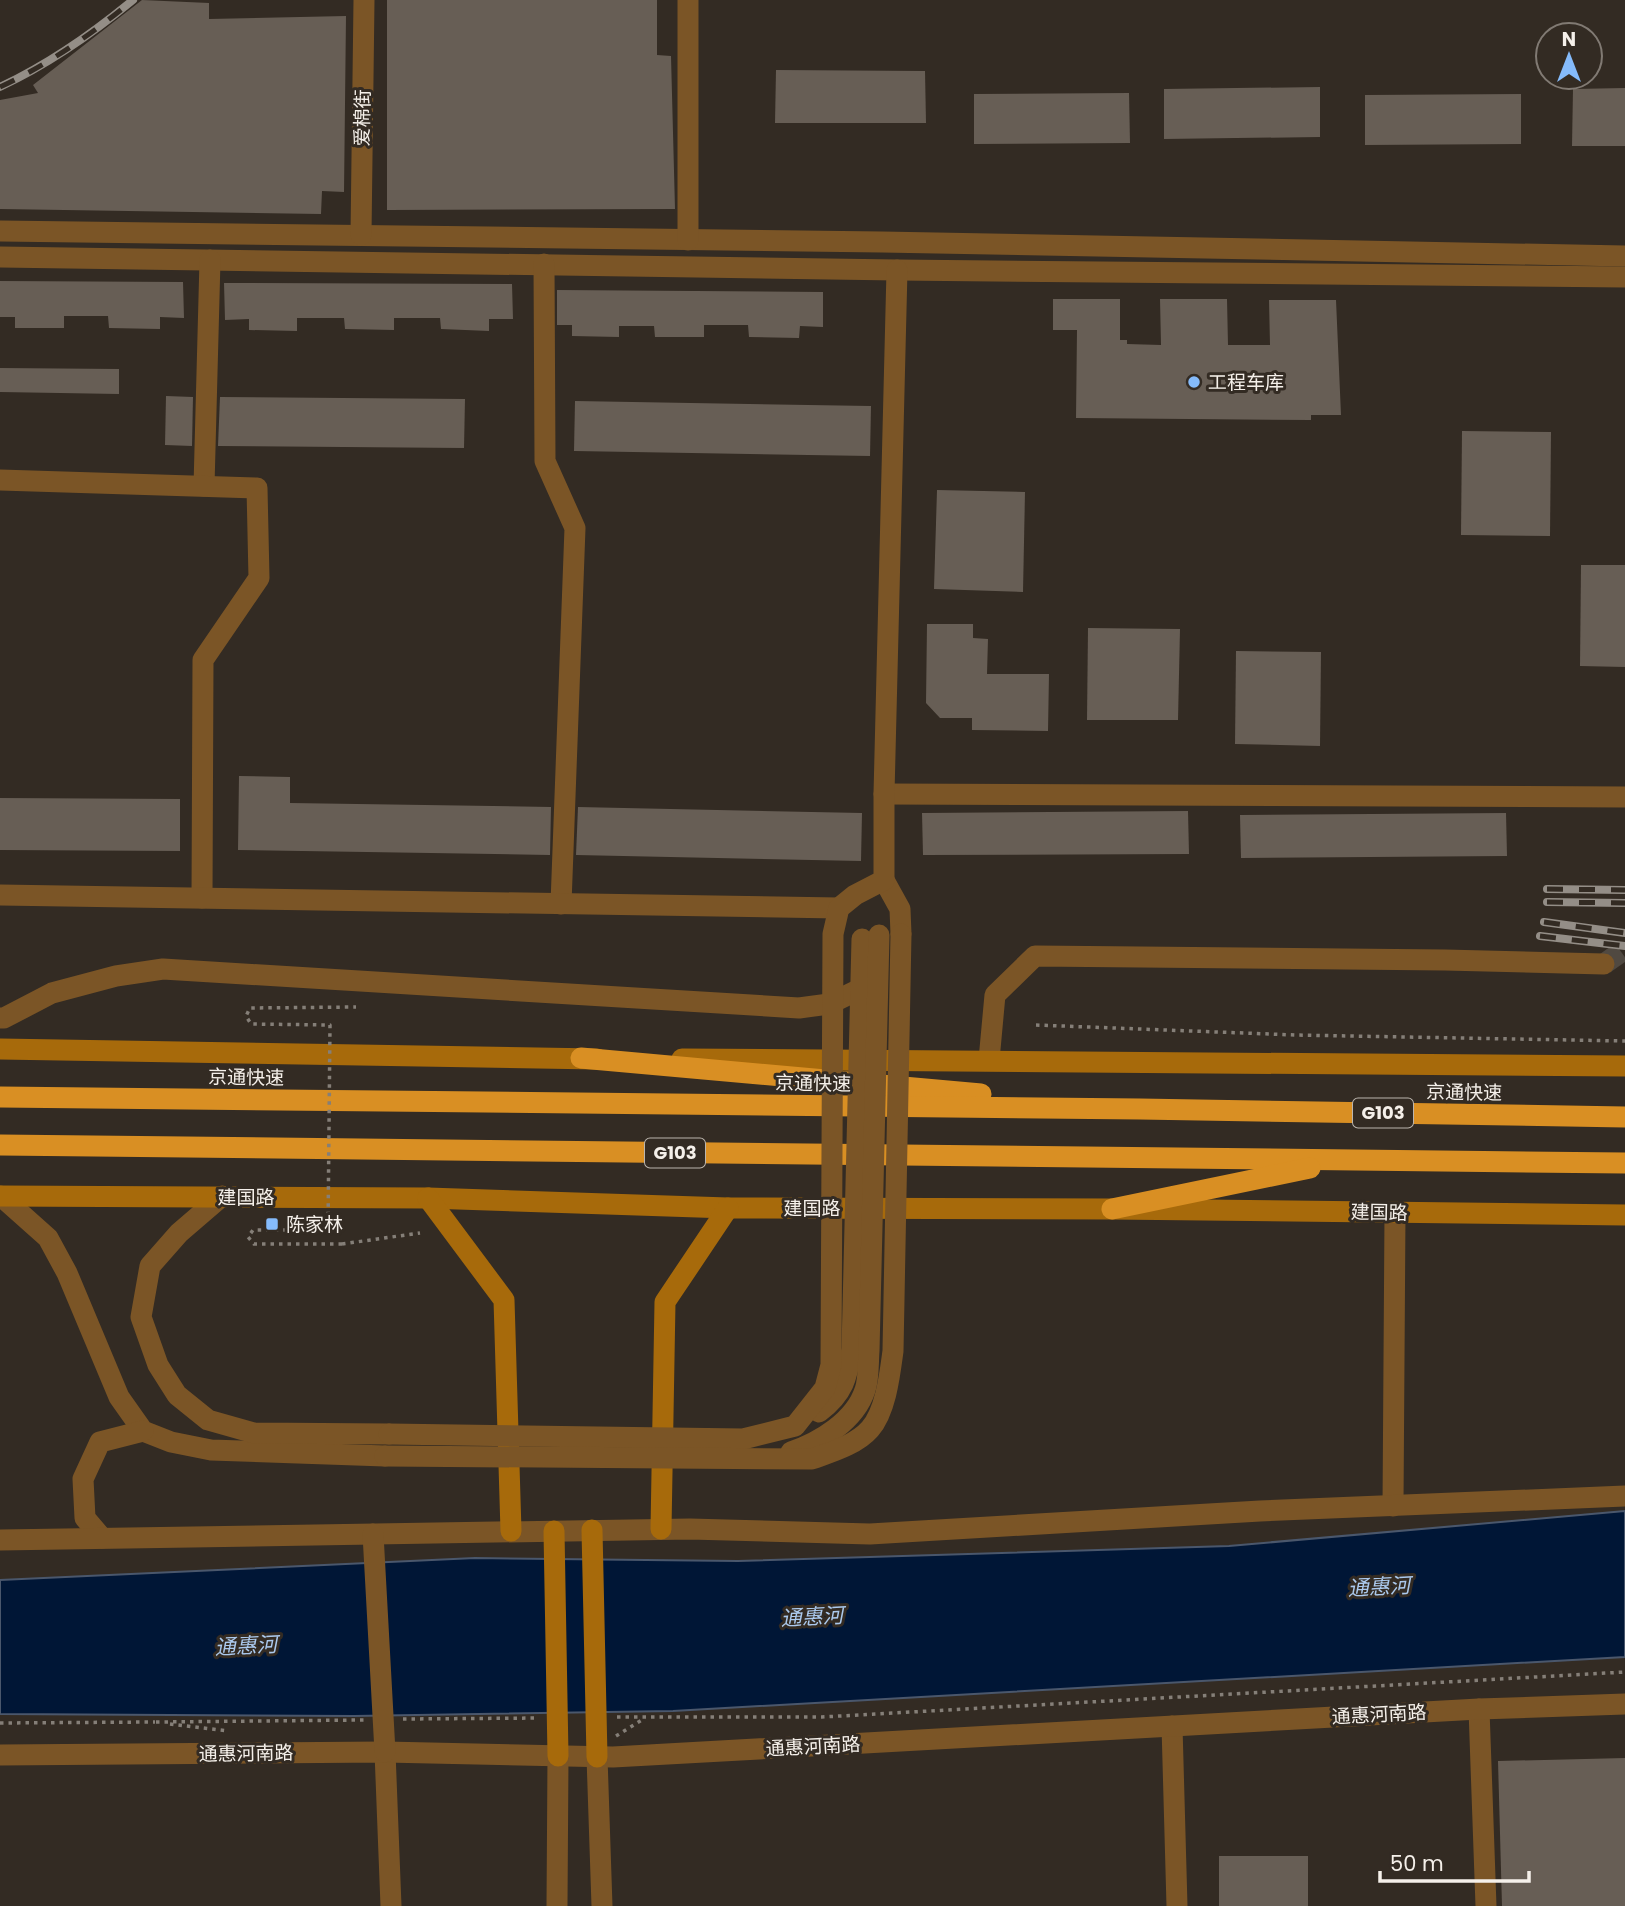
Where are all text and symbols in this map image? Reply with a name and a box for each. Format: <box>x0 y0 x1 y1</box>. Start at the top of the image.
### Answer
north arrow <box>1534 21 1604 91</box>
text: N <box>1562 26 1576 53</box>
street label: 爱棉街 <box>349 89 376 147</box>
place label: 工程车库 <box>1208 369 1284 396</box>
marker: 工程车库 <box>1186 374 1202 390</box>
street label: 京通快速 <box>208 1063 284 1092</box>
street label: 京通快速 <box>775 1069 851 1098</box>
street label: 京通快速 <box>1426 1078 1502 1107</box>
road number: G103 <box>1353 1098 1413 1128</box>
road number: G103 <box>645 1138 705 1168</box>
street label: 建国路 <box>217 1184 275 1211</box>
street label: 建国路 <box>783 1195 841 1222</box>
street label: 建国路 <box>1350 1199 1408 1226</box>
place label: 陈家林 <box>286 1211 343 1238</box>
marker: 陈家林 <box>264 1216 280 1232</box>
water label: 通惠河 <box>1347 1570 1415 1603</box>
water label: 通惠河 <box>780 1600 848 1633</box>
water label: 通惠河 <box>214 1629 282 1662</box>
street label: 通惠河南路 <box>1331 1699 1427 1730</box>
street label: 通惠河南路 <box>765 1731 861 1762</box>
street label: 通惠河南路 <box>198 1739 294 1768</box>
scale bar <box>1380 1840 1529 1884</box>
text: 50 m <box>1390 1849 1444 1878</box>

